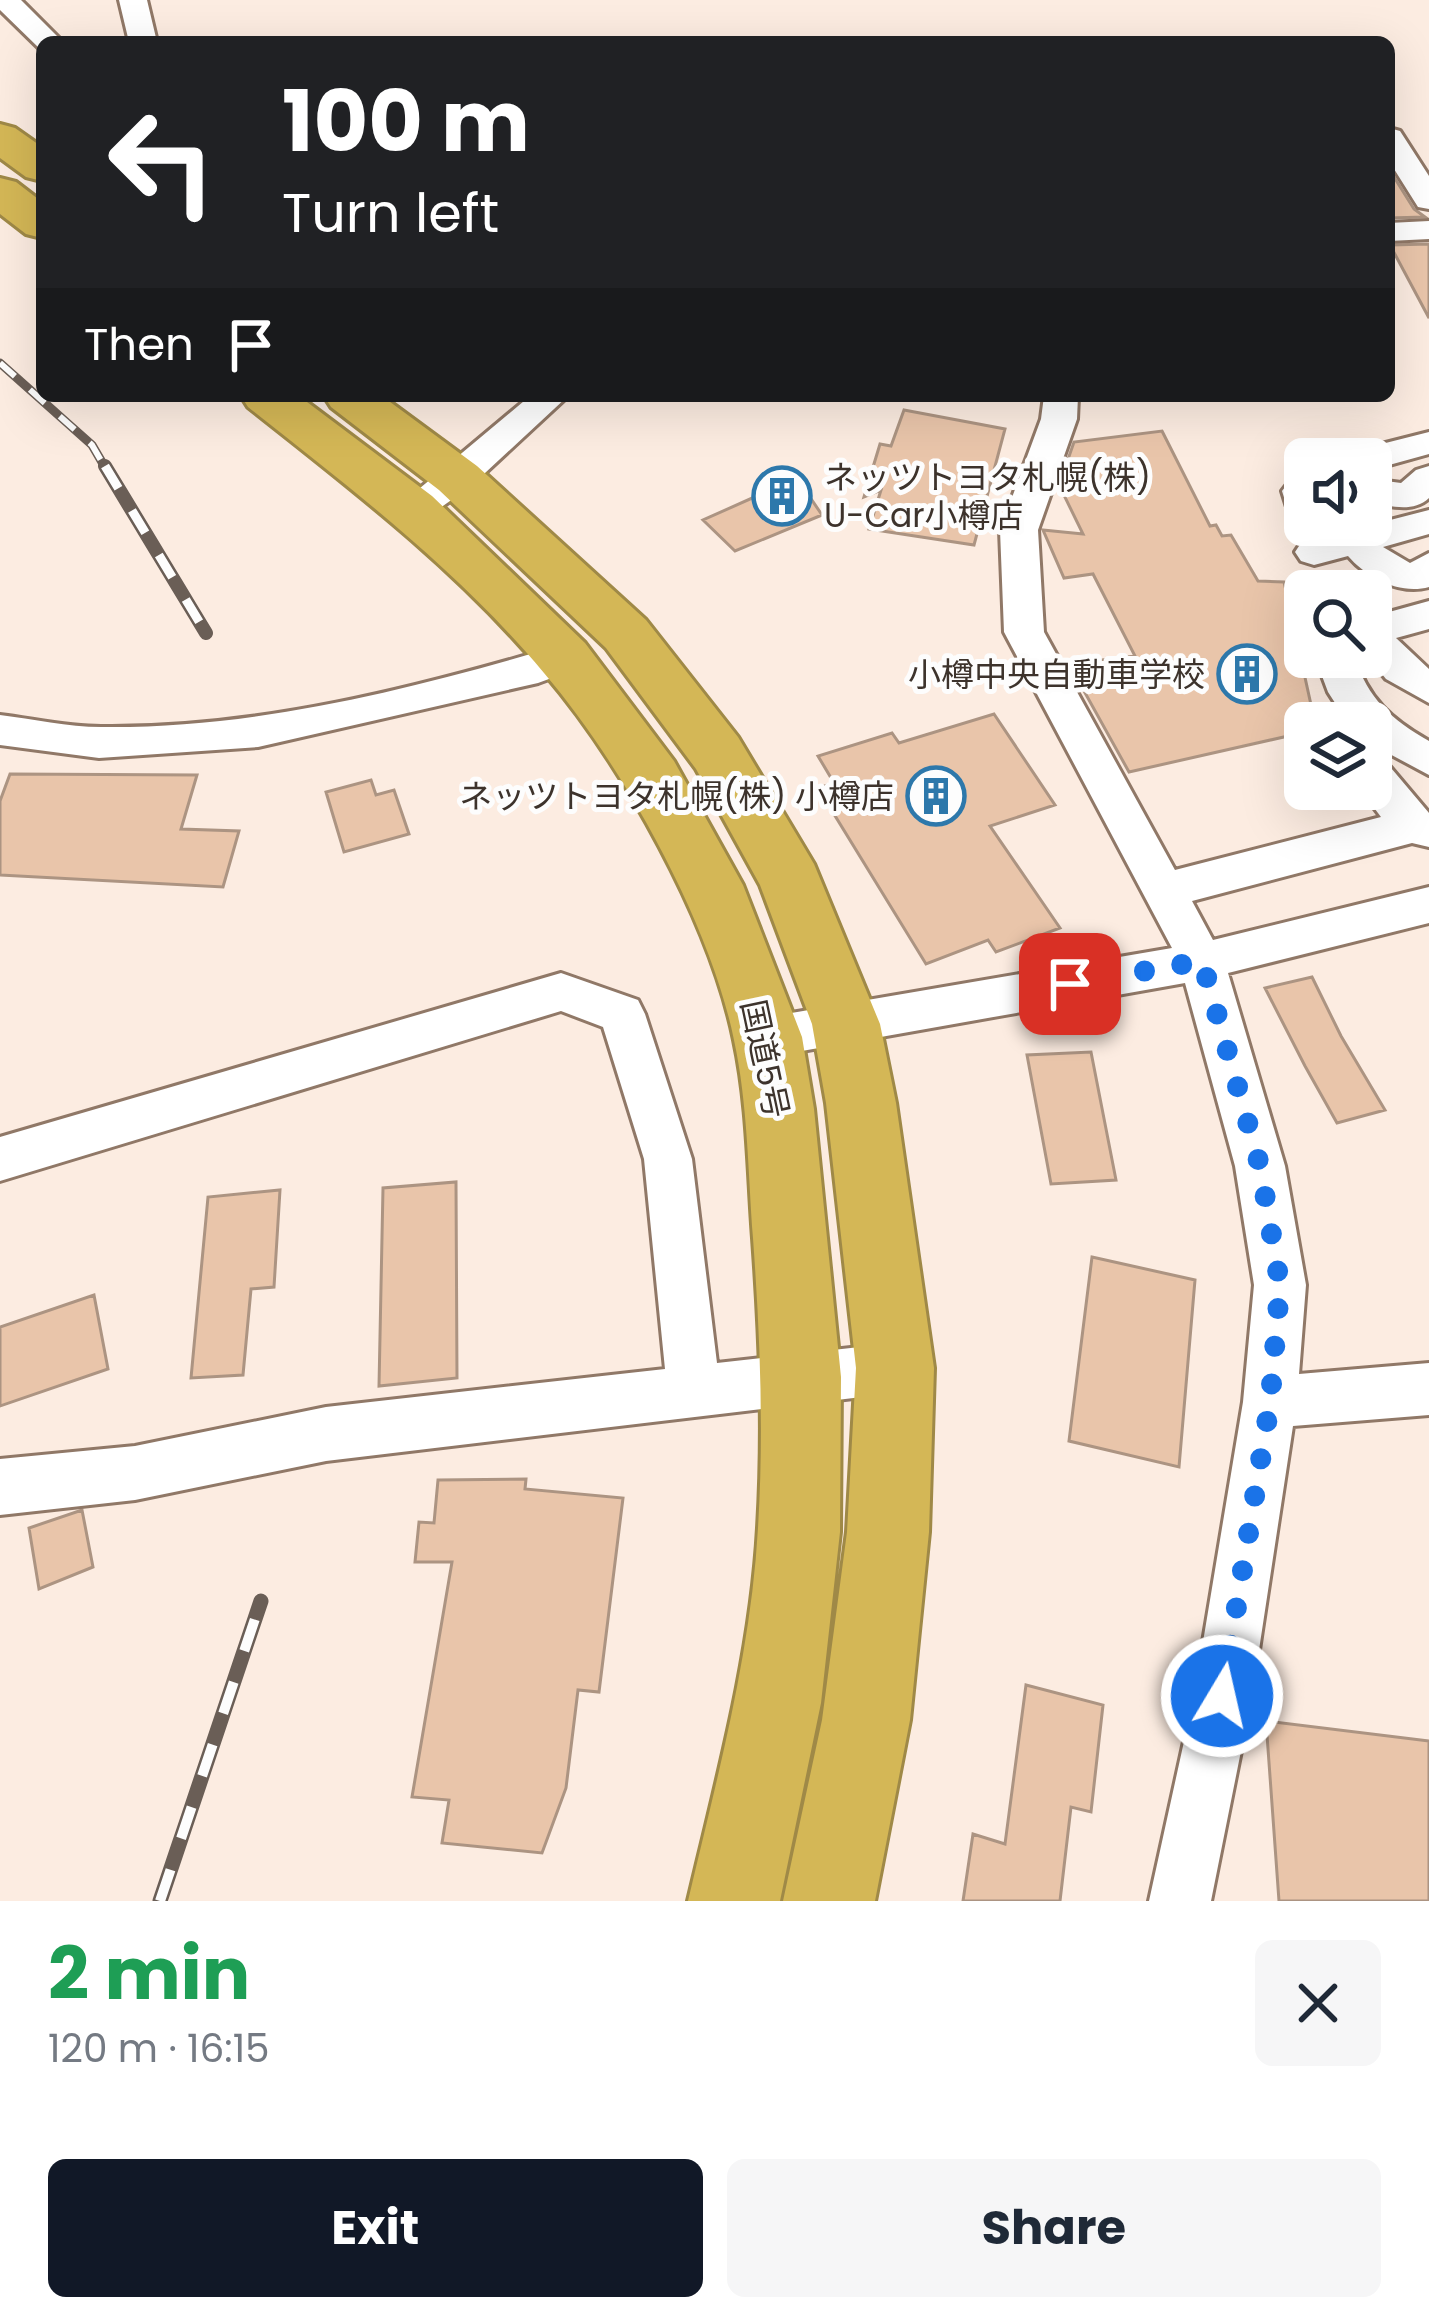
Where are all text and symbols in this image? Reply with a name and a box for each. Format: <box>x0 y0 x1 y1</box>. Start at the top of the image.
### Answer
text: 100 m <box>282 63 530 180</box>
icon: left <box>84 84 240 240</box>
text: Turn left <box>282 175 499 251</box>
icon: arrive <box>218 312 284 378</box>
text: Then <box>84 313 194 376</box>
map controls <box>1284 438 1392 810</box>
button: sound <box>1284 438 1392 546</box>
place label: ネッツトヨタ札幌(株) U-Car小樽店 <box>824 454 1151 539</box>
building icon: ネッツトヨタ札幌(株) U-Car小樽店 <box>751 465 813 527</box>
button: search <box>1284 570 1392 678</box>
building icon: 小樽中央自動車学校 <box>1216 643 1278 705</box>
place label: 小樽中央自動車学校 <box>908 651 1205 698</box>
button: layers <box>1284 702 1392 810</box>
building icon: ネッツトヨタ札幌(株) 小樽店 <box>905 765 967 827</box>
place label: ネッツトヨタ札幌(株) 小樽店 <box>459 773 894 820</box>
pin <box>1019 933 1121 1035</box>
icon: arrive <box>1037 951 1103 1017</box>
street label: 国道5号 <box>730 996 800 1122</box>
position arrow <box>1159 1633 1285 1759</box>
text: 2 min <box>48 1923 250 2024</box>
button: close <box>1255 1940 1381 2066</box>
text: 120 m · 16:15 <box>48 2021 270 2076</box>
button: Exit <box>48 2159 703 2297</box>
button: Share <box>727 2159 1381 2297</box>

